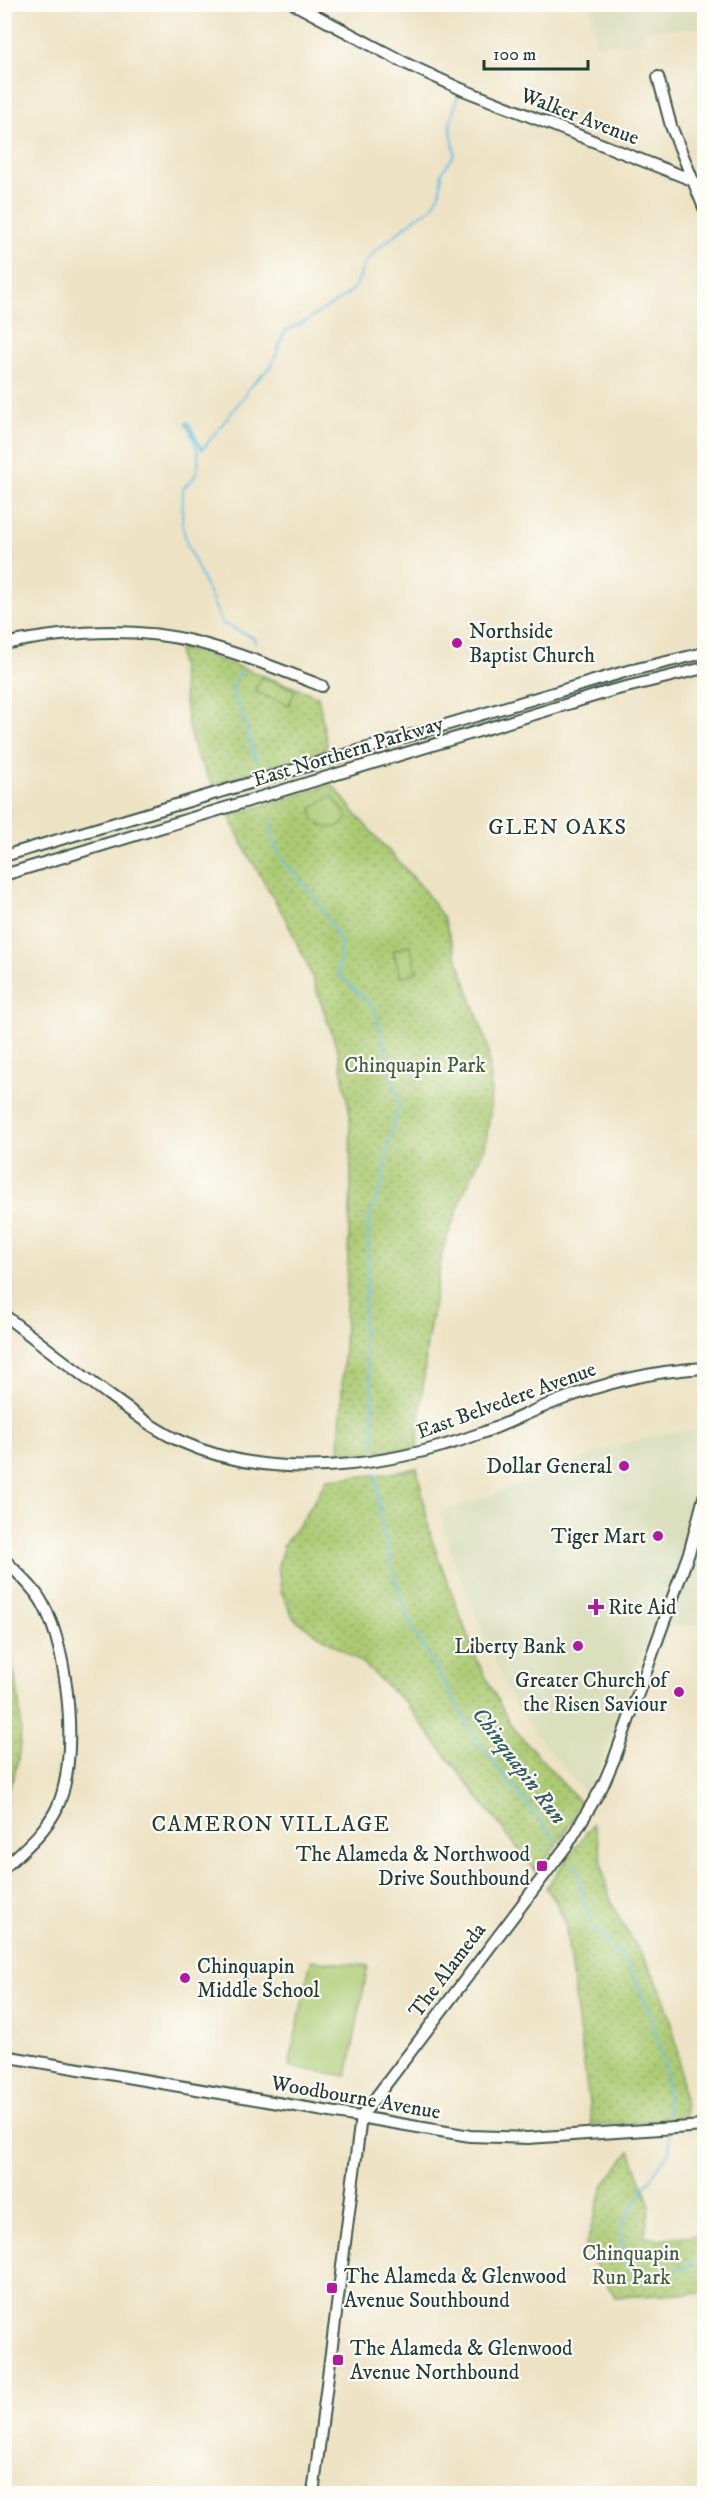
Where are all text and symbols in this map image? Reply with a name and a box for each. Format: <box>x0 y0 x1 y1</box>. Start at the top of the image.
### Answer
scale bar <box>484 33 588 71</box>
text: 100 m <box>493 44 536 66</box>
street label: Walker Avenue <box>516 82 643 152</box>
place label: Northside Baptist Church <box>469 619 595 669</box>
marker: Northside Baptist Church <box>450 636 464 650</box>
street label: East Northern Parkway <box>250 710 448 793</box>
district label: GLEN OAKS <box>488 814 628 841</box>
park label: Chinquapin Park <box>344 1053 486 1079</box>
street label: East Belvedere Avenue <box>413 1356 600 1445</box>
place label: Dollar General <box>486 1454 613 1480</box>
marker: Dollar General <box>617 1459 631 1473</box>
place label: Tiger Mart <box>551 1524 646 1550</box>
marker: Tiger Mart <box>651 1529 665 1543</box>
place label: Rite Aid <box>608 1595 677 1621</box>
marker: Rite Aid <box>589 1600 603 1614</box>
place label: Liberty Bank <box>454 1634 567 1660</box>
marker: Liberty Bank <box>571 1639 585 1653</box>
place label: Greater Church of the Risen Saviour <box>515 1668 670 1718</box>
marker: Greater Church of the Risen Saviour <box>672 1685 686 1699</box>
water label: Chinquapin Run <box>465 1702 572 1830</box>
district label: CAMERON VILLAGE <box>151 1811 391 1838</box>
place label: The Alameda & Northwood Drive Southbound <box>296 1842 531 1892</box>
marker: The Alameda & Northwood Drive Southbound <box>535 1859 549 1873</box>
street label: The Alameda <box>404 1918 492 2023</box>
place label: Chinquapin Middle School <box>197 1954 320 2004</box>
marker: Chinquapin Middle School <box>178 1971 192 1985</box>
street label: Woodbourne Avenue <box>268 2070 443 2126</box>
park label: Chinquapin Run Park <box>582 2241 680 2291</box>
place label: The Alameda & Glenwood Avenue Southbound <box>344 2264 567 2314</box>
marker: The Alameda & Glenwood Avenue Southbound <box>325 2281 339 2295</box>
place label: The Alameda & Glenwood Avenue Northbound <box>350 2336 573 2386</box>
marker: The Alameda & Glenwood Avenue Northbound <box>331 2353 345 2367</box>

